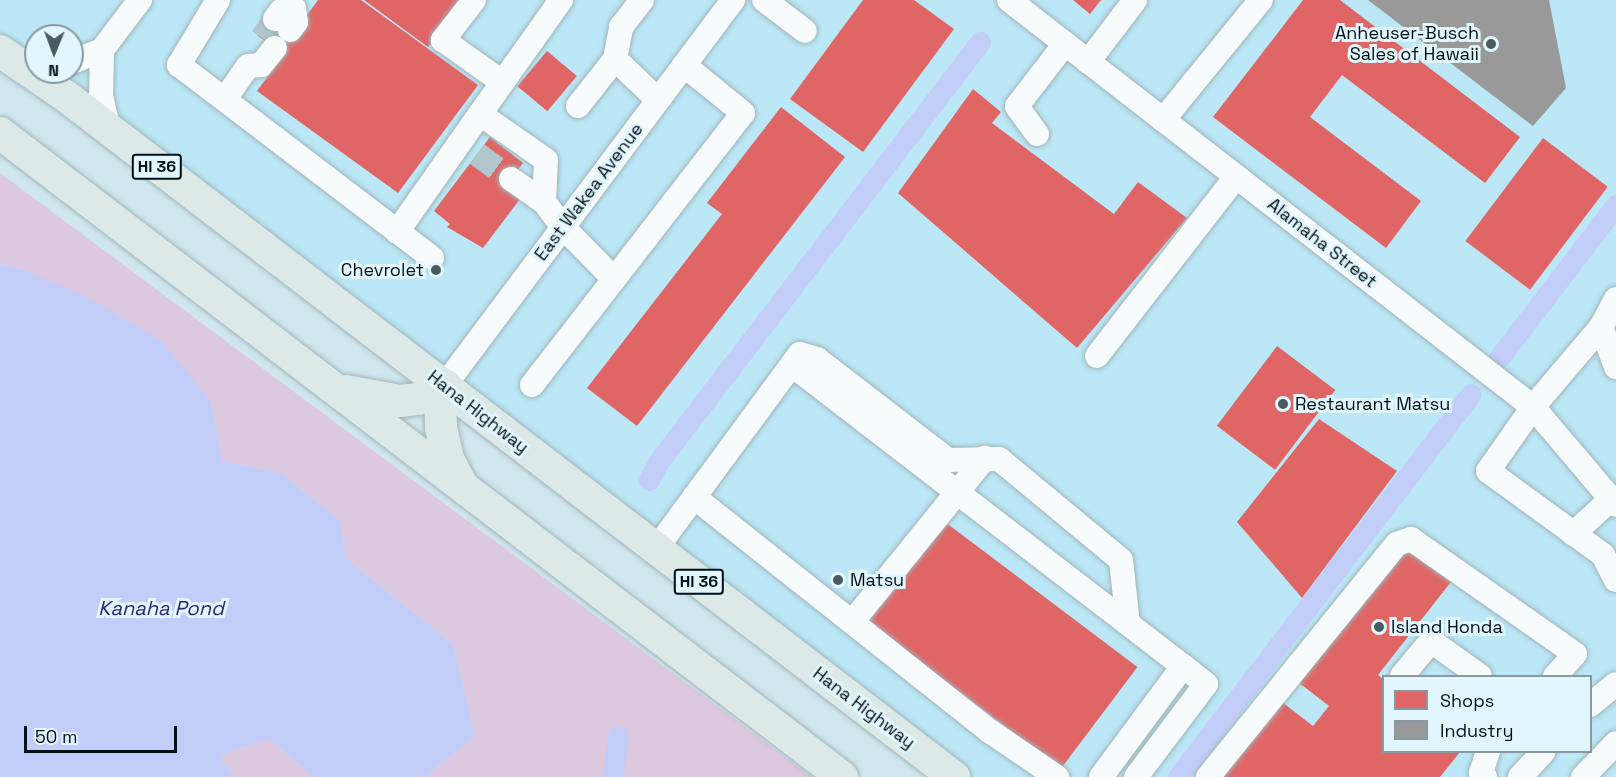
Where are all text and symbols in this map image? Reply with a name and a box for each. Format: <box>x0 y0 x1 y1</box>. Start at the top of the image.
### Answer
place label: Anheuser-Busch Sales of Hawaii <box>1335 23 1479 66</box>
north arrow <box>24 24 84 84</box>
marker: Anheuser-Busch Sales of Hawaii <box>1484 37 1498 51</box>
text: N <box>48 60 59 81</box>
street label: East Wakea Avenue <box>530 119 648 265</box>
road number: HI 36 <box>132 154 182 180</box>
street label: Alamaha Street <box>1263 194 1381 292</box>
place label: Chevrolet <box>341 259 424 281</box>
marker: Chevrolet <box>429 263 443 277</box>
street label: Hana Highway <box>423 366 533 458</box>
place label: Restaurant Matsu <box>1295 393 1450 415</box>
marker: Restaurant Matsu <box>1276 397 1290 411</box>
road number: HI 36 <box>674 569 724 595</box>
place label: Matsu <box>850 569 904 591</box>
marker: Matsu <box>831 573 845 587</box>
water label: Kanaha Pond <box>98 596 224 620</box>
place label: Island Honda <box>1391 616 1503 638</box>
marker: Island Honda <box>1372 620 1386 634</box>
street label: Hana Highway <box>809 663 919 753</box>
legend <box>1382 675 1592 753</box>
text: Shops <box>1440 689 1494 712</box>
scale bar <box>27 714 180 752</box>
text: Industry <box>1440 719 1513 742</box>
text: 50 m <box>35 725 77 748</box>

